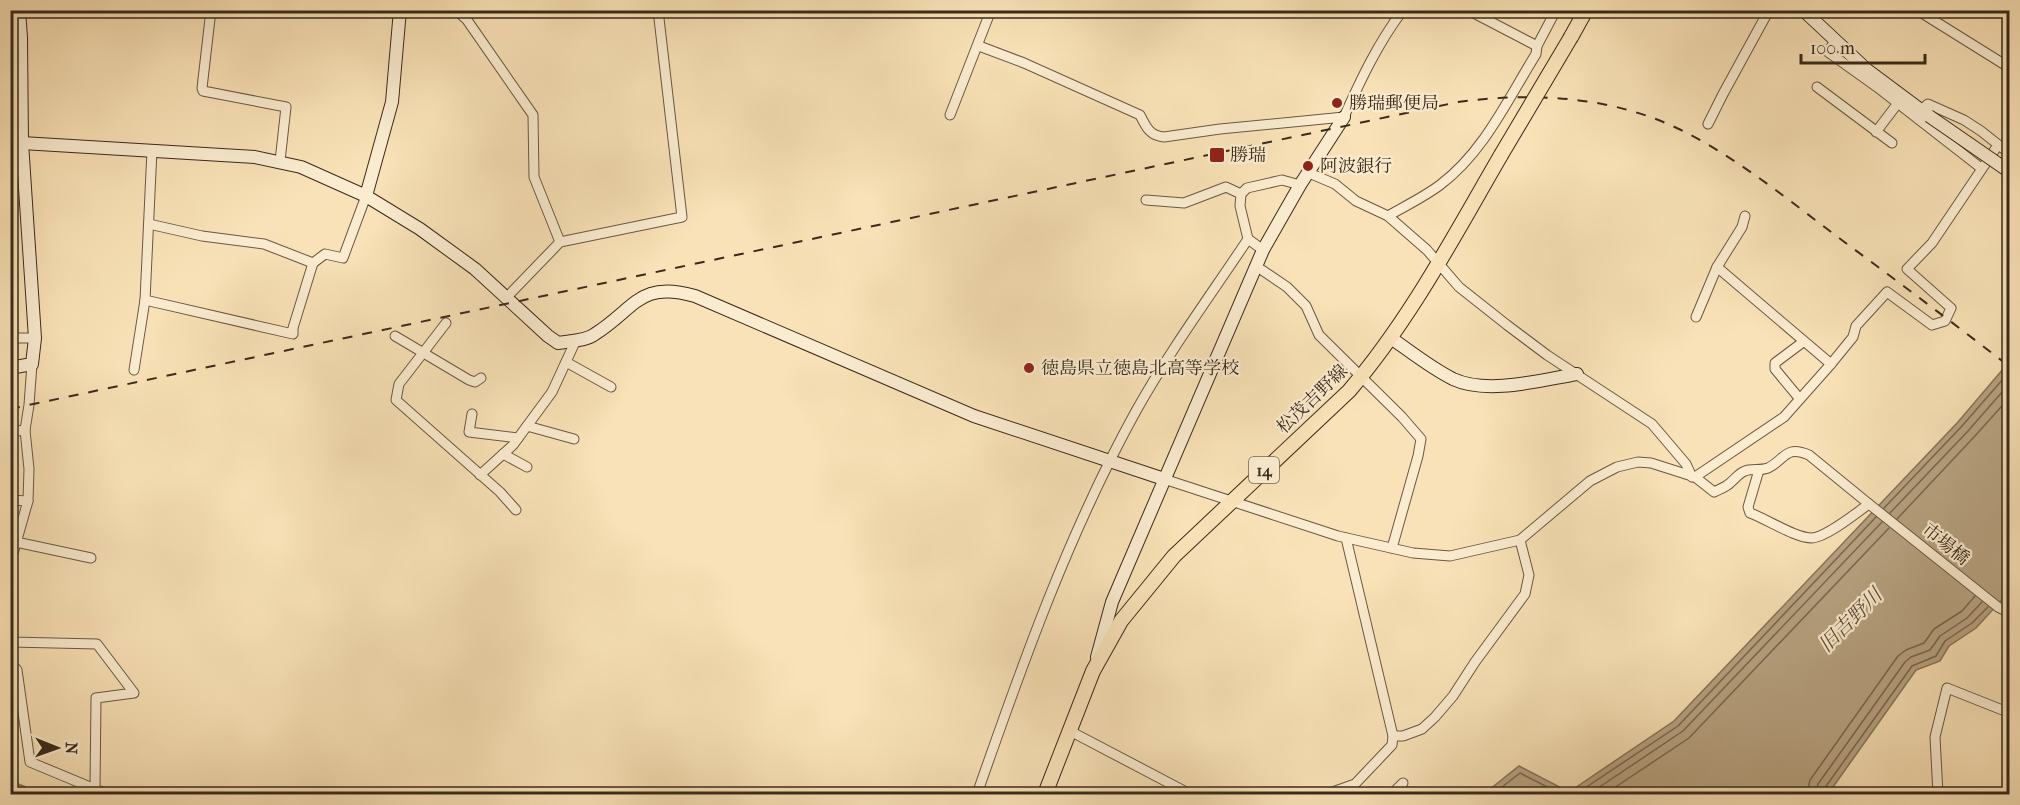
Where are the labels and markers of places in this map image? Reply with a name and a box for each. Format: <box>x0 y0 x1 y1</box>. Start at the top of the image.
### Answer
place label: 勝瑞郵便局 <box>1349 93 1439 114</box>
marker: 勝瑞郵便局 <box>1330 96 1344 110</box>
place label: 勝瑞 <box>1230 145 1266 166</box>
marker: 勝瑞 <box>1208 146 1226 164</box>
place label: 阿波銀行 <box>1320 156 1392 177</box>
marker: 阿波銀行 <box>1301 159 1315 173</box>
place label: 徳島県立徳島北高等学校 <box>1041 358 1239 379</box>
marker: 徳島県立徳島北高等学校 <box>1022 361 1036 375</box>

